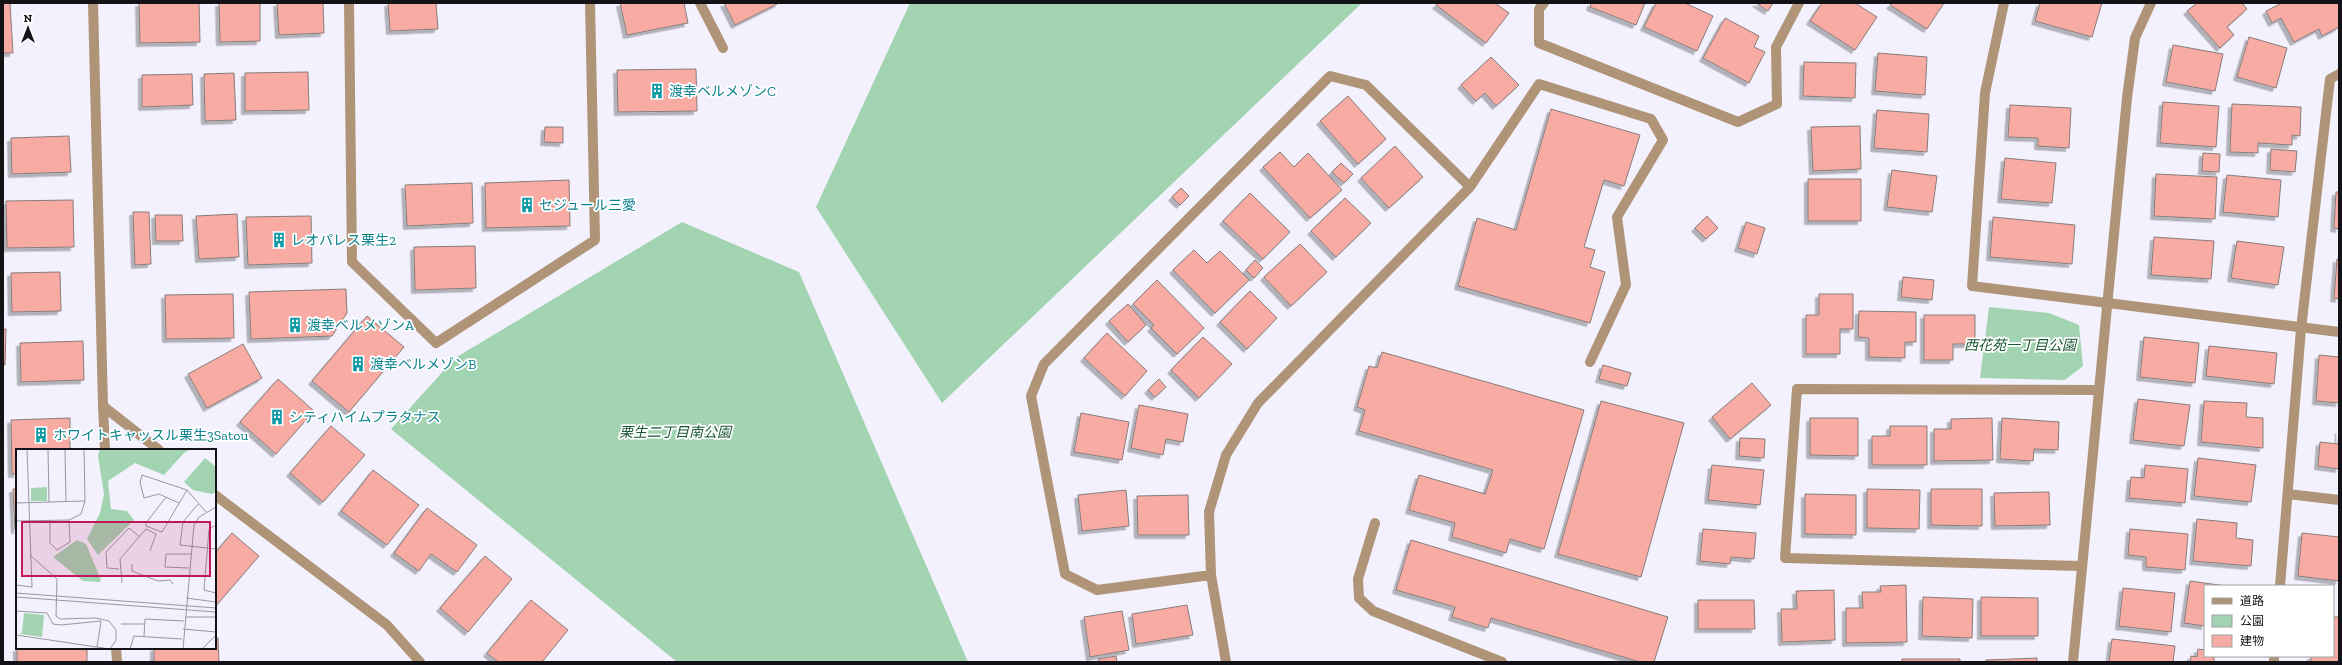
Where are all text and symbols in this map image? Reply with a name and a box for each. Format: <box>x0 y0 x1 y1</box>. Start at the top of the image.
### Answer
north arrow <box>8 8 48 48</box>
text: N <box>24 12 33 25</box>
building icon: 渡幸ベルメゾンC <box>648 82 666 100</box>
place label: 渡幸ベルメゾンC <box>669 83 776 100</box>
building icon: セジュール三愛 <box>518 196 536 214</box>
place label: セジュール三愛 <box>539 197 636 214</box>
building icon: レオパレス栗生2 <box>270 231 288 249</box>
place label: レオパレス栗生2 <box>291 232 396 249</box>
building icon: 渡幸ベルメゾンA <box>286 316 304 334</box>
place label: 渡幸ベルメゾンA <box>307 317 415 334</box>
park label: 西花苑一丁目公園 <box>1964 337 2078 354</box>
building icon: 渡幸ベルメゾンB <box>349 355 367 373</box>
place label: 渡幸ベルメゾンB <box>370 356 476 373</box>
building icon: シティハイムプラタナス <box>268 408 286 426</box>
place label: シティハイムプラタナス <box>289 409 441 426</box>
park label: 栗生二丁目南公園 <box>619 424 733 441</box>
building icon: ホワイトキャッスル栗生3Satou <box>32 426 50 444</box>
place label: ホワイトキャッスル栗生3Satou <box>53 427 248 444</box>
inset map <box>16 449 216 649</box>
legend <box>2204 585 2334 657</box>
text: 道路 <box>2240 594 2264 608</box>
text: 公園 <box>2240 614 2264 628</box>
text: 建物 <box>2240 634 2264 648</box>

